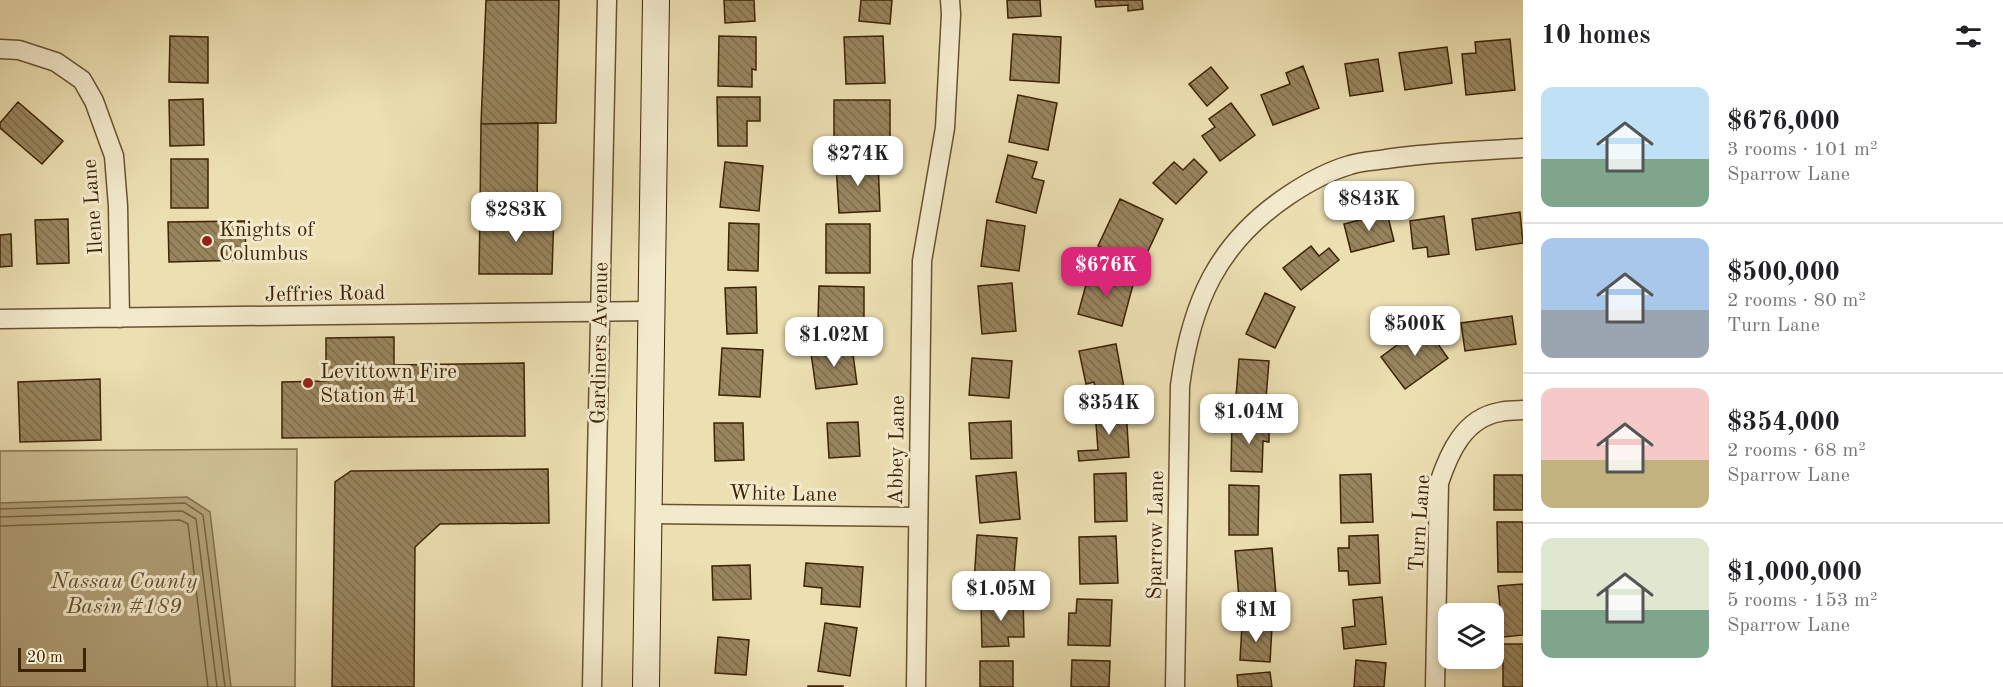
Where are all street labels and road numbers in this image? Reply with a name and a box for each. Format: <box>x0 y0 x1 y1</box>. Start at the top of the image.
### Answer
street label: Ilene Lane <box>80 158 107 255</box>
street label: Gardiners Avenue <box>589 262 612 424</box>
street label: Jeffries Road <box>265 283 386 306</box>
street label: Abbey Lane <box>886 395 909 505</box>
street label: Sparrow Lane <box>1145 470 1168 600</box>
street label: Turn Lane <box>1407 474 1434 572</box>
street label: White Lane <box>729 483 837 506</box>

